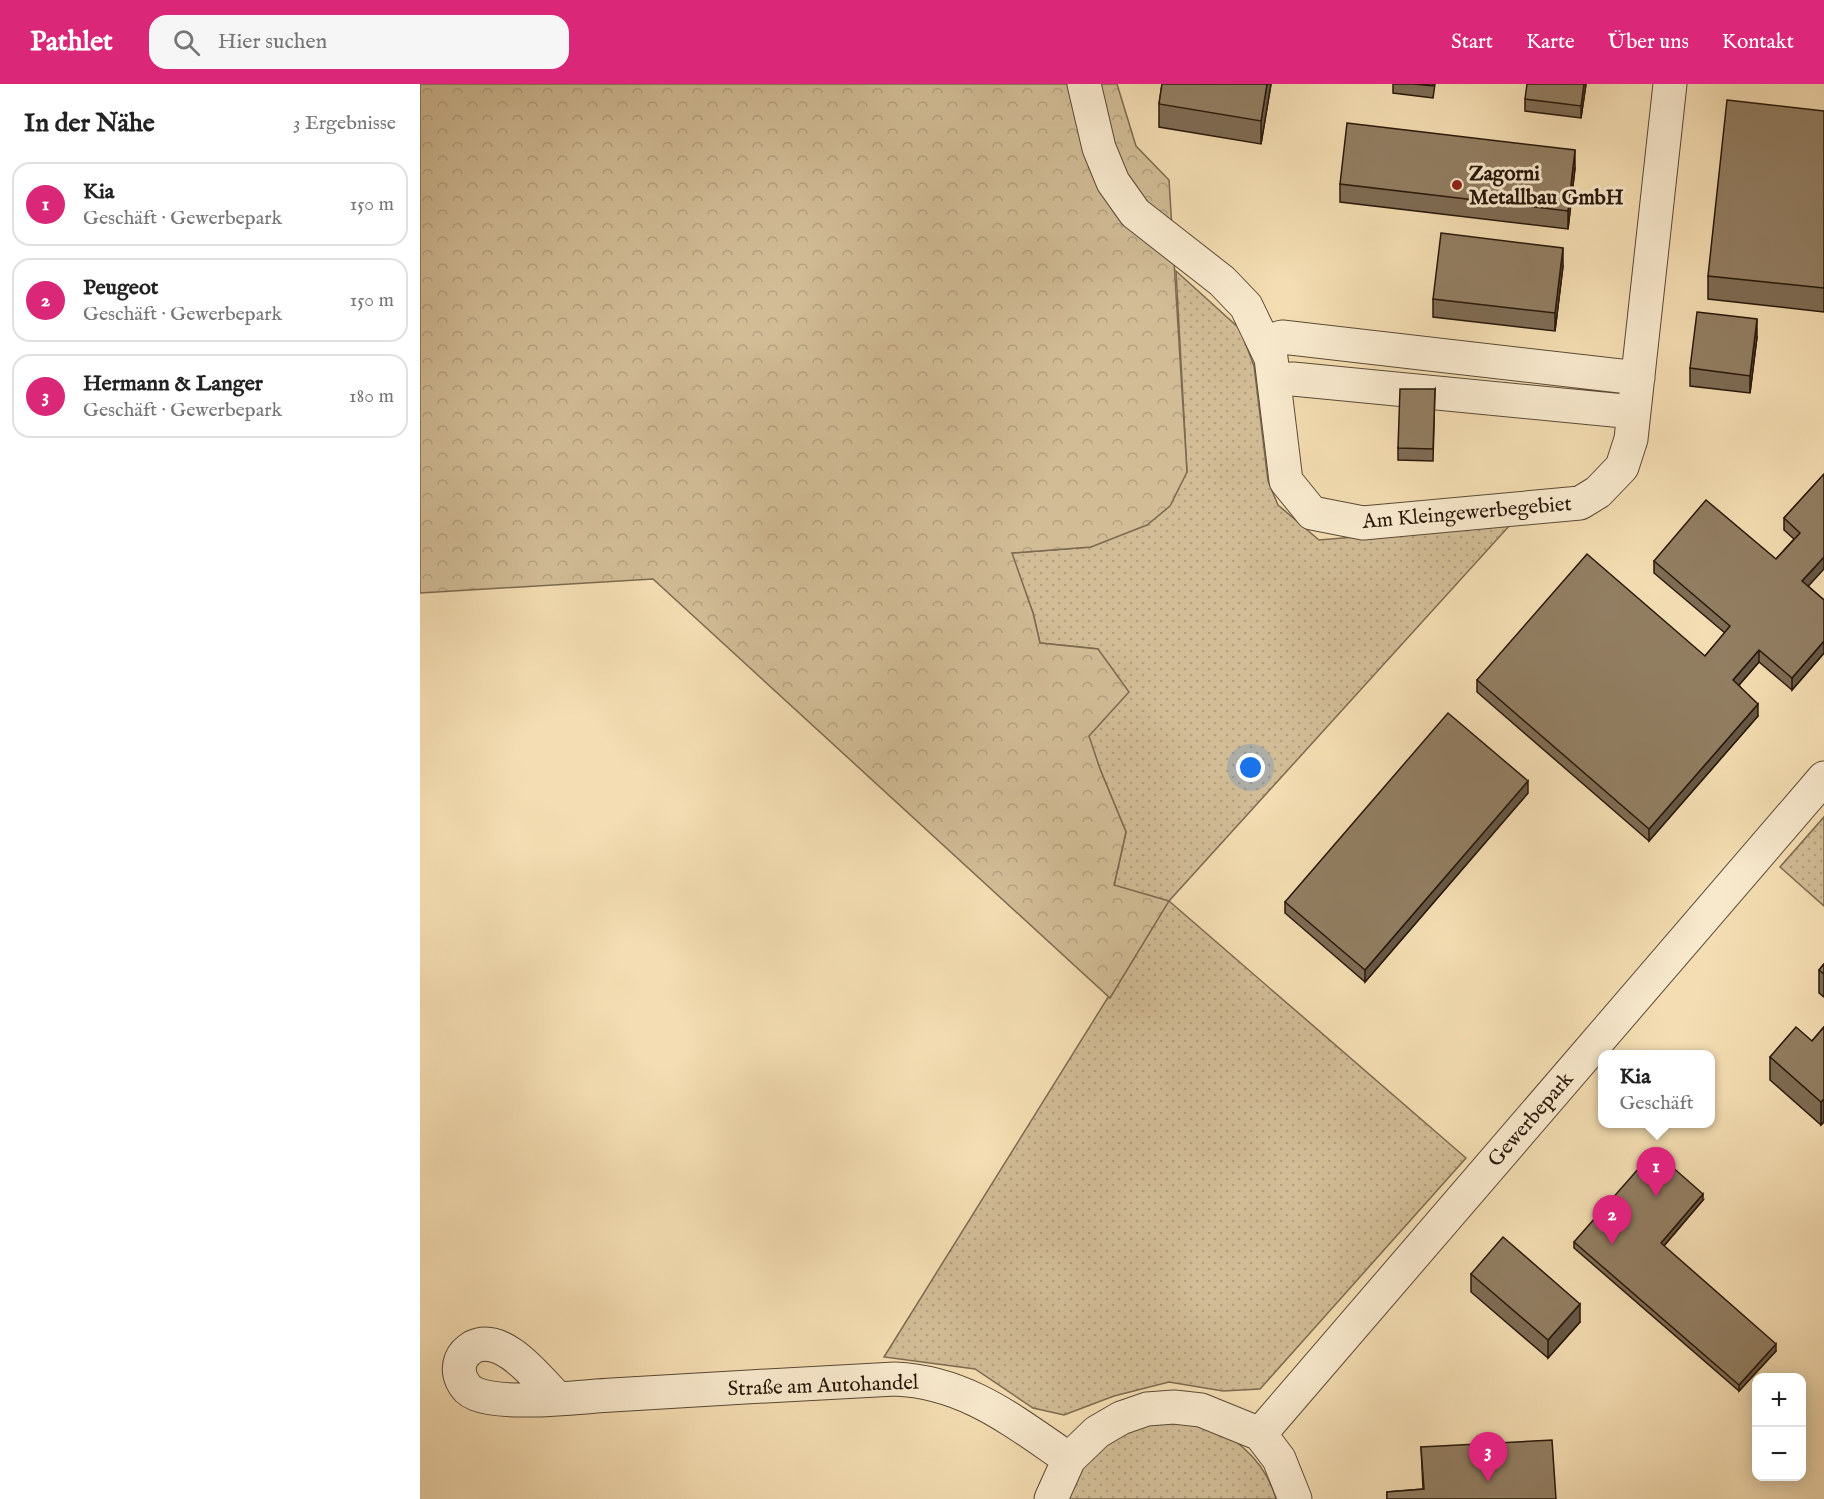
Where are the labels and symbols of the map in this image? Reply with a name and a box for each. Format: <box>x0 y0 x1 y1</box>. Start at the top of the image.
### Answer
place label: Zagorni Metallbau GmbH <box>1469 161 1624 212</box>
marker: Zagorni Metallbau GmbH <box>1450 178 1464 192</box>
street label: Am Kleingewerbegebiet <box>1360 491 1573 536</box>
your location <box>1236 753 1265 782</box>
street label: Gewerbepark <box>1482 1066 1580 1173</box>
pin: 1 <box>1636 1148 1676 1197</box>
pin: 2 <box>1592 1196 1632 1245</box>
street label: Straße am Autohandel <box>727 1370 919 1403</box>
pin: 3 <box>1468 1432 1508 1482</box>

